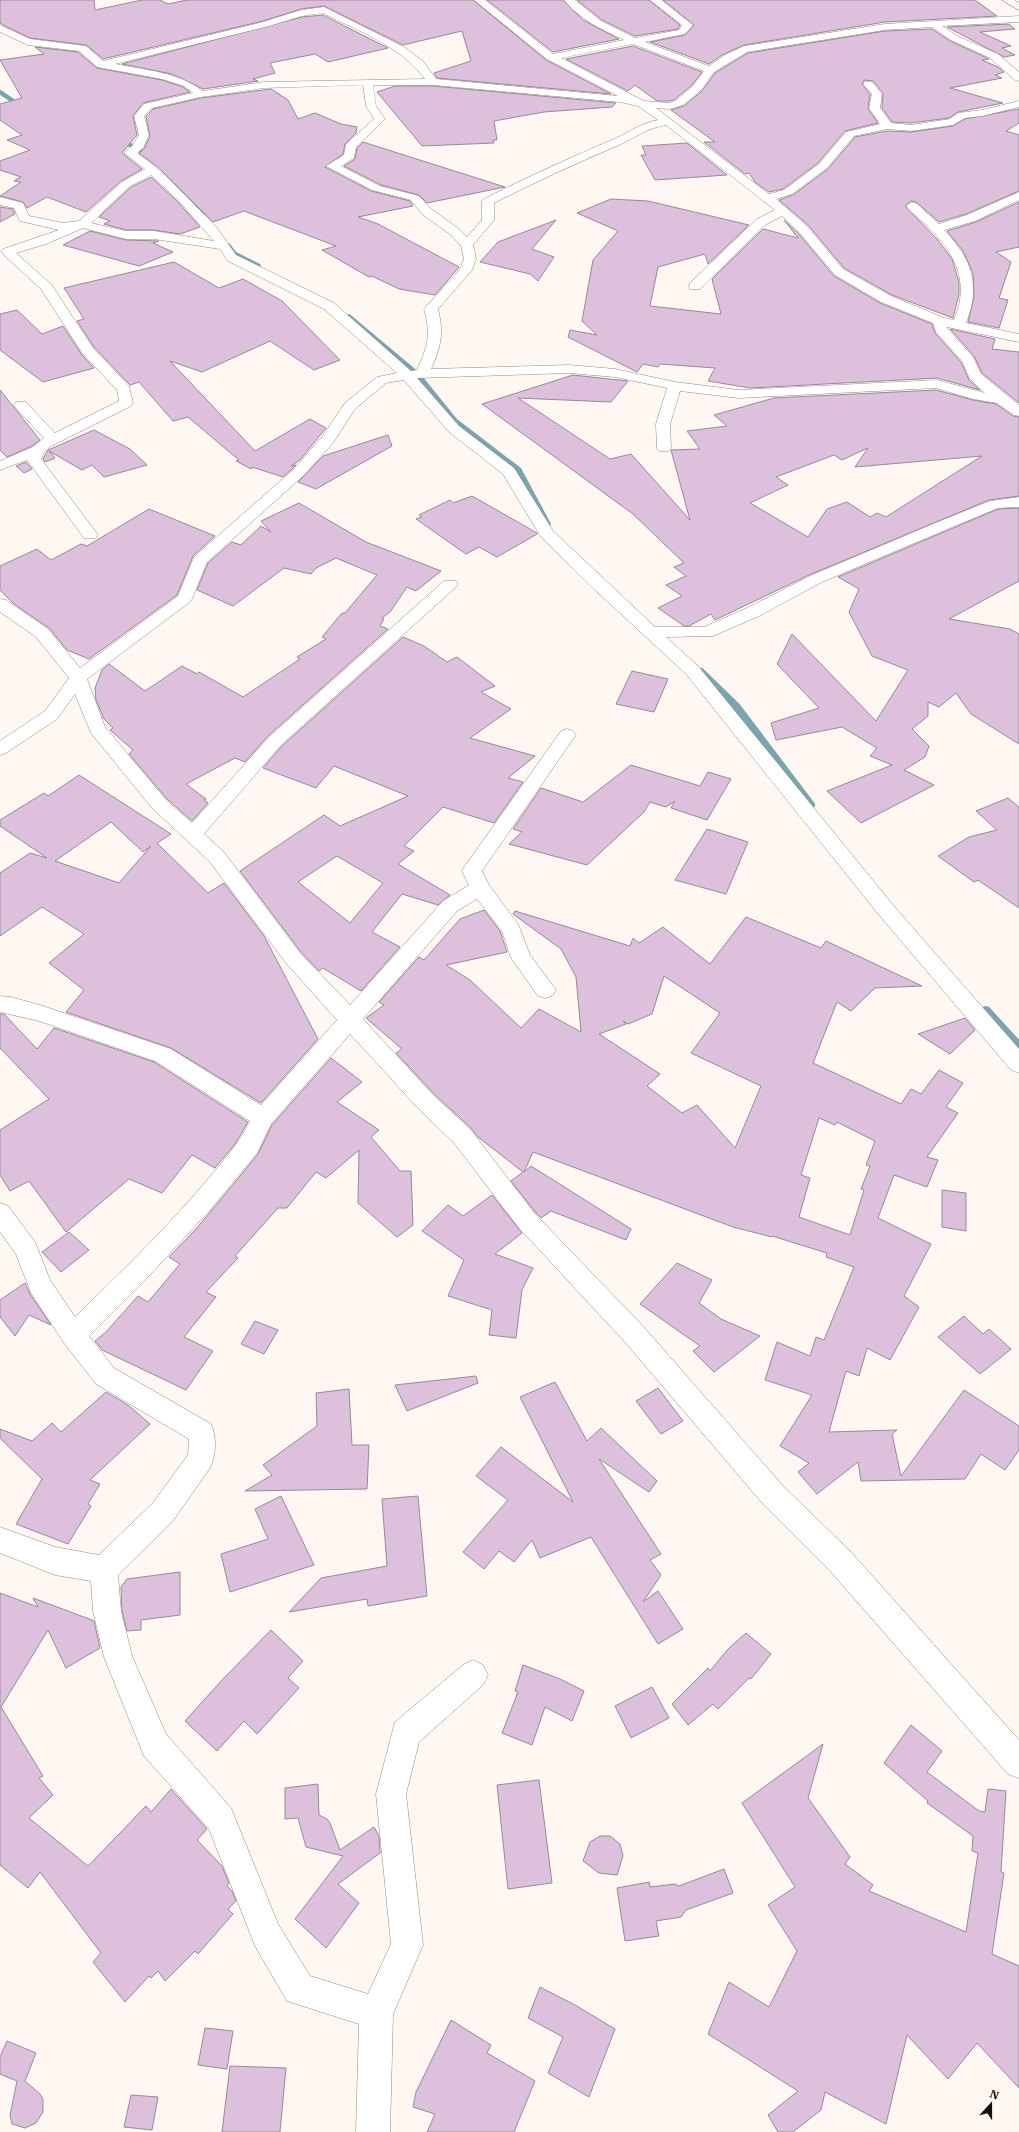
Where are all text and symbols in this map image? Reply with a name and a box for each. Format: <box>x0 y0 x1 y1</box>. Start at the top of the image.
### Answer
north arrow <box>971 2084 1011 2124</box>
text: N <box>988 2087 1001 2103</box>

